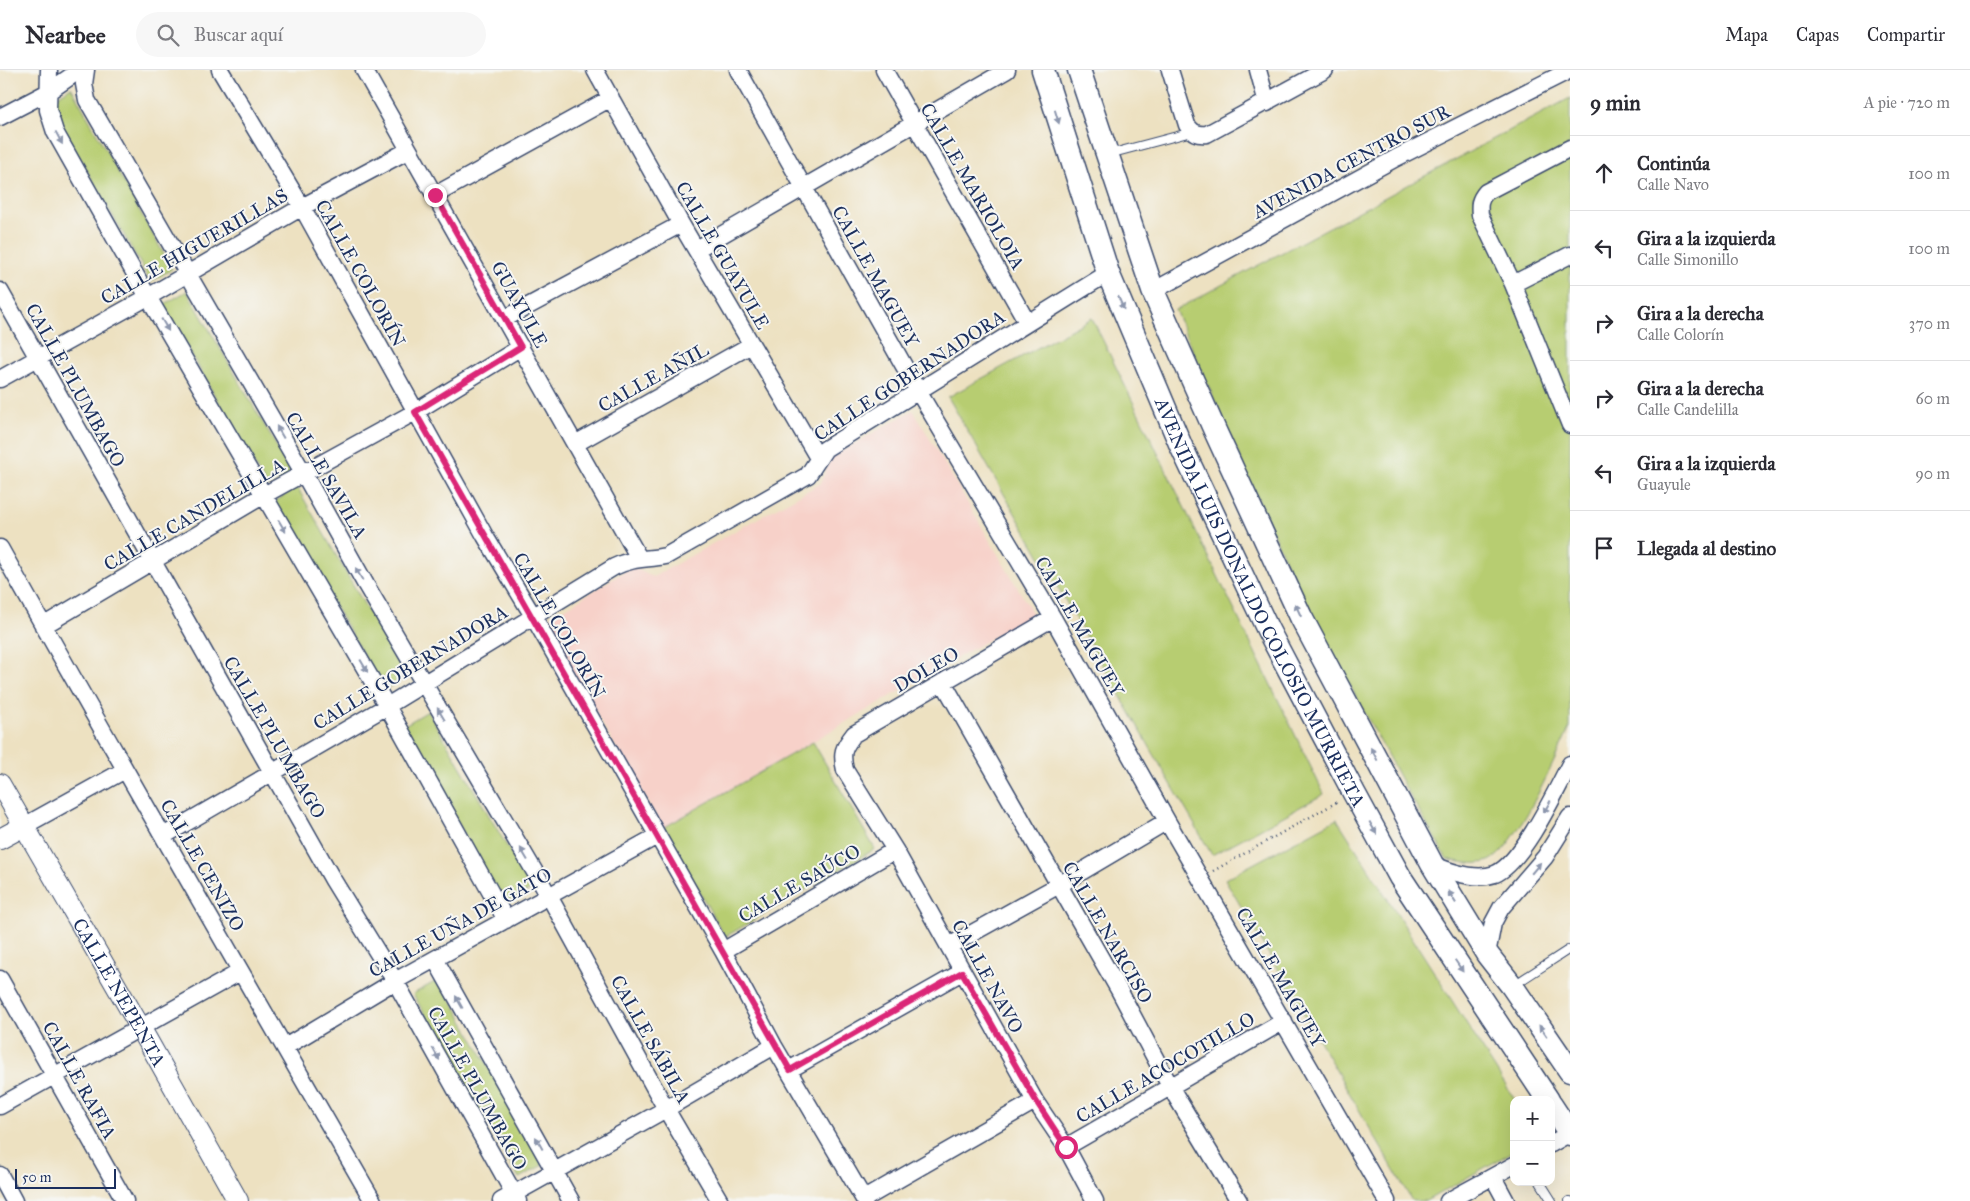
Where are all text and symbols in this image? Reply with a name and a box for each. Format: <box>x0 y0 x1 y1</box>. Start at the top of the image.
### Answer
search box <box>136 12 486 57</box>
text: Nearbee <box>25 20 106 50</box>
icon: search <box>154 21 182 49</box>
text: Buscar aquí <box>194 23 283 46</box>
text: Mapa <box>1725 24 1768 46</box>
text: Capas <box>1796 24 1839 46</box>
text: Compartir <box>1867 24 1945 46</box>
text: 9 min <box>1590 90 1641 116</box>
text: A pie · 720 m <box>1864 93 1950 112</box>
street label: CALLE MARIOLOIA <box>915 99 1030 274</box>
street label: AVENIDA CENTRO SUR <box>1248 99 1455 224</box>
one-way arrow <box>1053 109 1061 124</box>
one-way arrow <box>55 131 63 146</box>
text: Continúa <box>1637 152 1710 175</box>
icon: ahead <box>1590 159 1618 187</box>
text: 100 m <box>1908 164 1950 183</box>
text: Calle Navo <box>1637 175 1709 194</box>
street label: CALLE GUAYULE <box>671 177 774 334</box>
street label: CALLE HIGUERILLAS <box>97 183 292 309</box>
route end <box>424 184 447 207</box>
street label: CALLE COLORÍN <box>311 195 411 351</box>
street label: CALLE MAGUEY <box>827 202 924 352</box>
text: Gira a la izquierda <box>1637 227 1776 250</box>
icon: left <box>1590 234 1618 262</box>
text: 100 m <box>1908 239 1950 258</box>
text: Calle Simonillo <box>1637 250 1738 269</box>
street label: GUAYULE <box>486 257 553 352</box>
one-way arrow <box>1117 296 1125 311</box>
street label: CALLE PLUMBAGO <box>21 299 130 471</box>
text: Gira a la derecha <box>1637 302 1764 325</box>
street label: CALLE GOBERNADORA <box>809 305 1009 446</box>
icon: right <box>1590 309 1618 337</box>
text: 370 m <box>1909 314 1950 333</box>
one-way arrow <box>160 319 169 332</box>
text: Calle Colorín <box>1637 325 1724 344</box>
street label: CALLE AÑIL <box>594 338 712 417</box>
text: Gira a la derecha <box>1637 377 1764 400</box>
icon: right <box>1590 384 1618 412</box>
text: 60 m <box>1916 389 1950 408</box>
street label: AVENIDA LUIS DONALDO COLOSIO MURRIETA <box>1150 393 1370 811</box>
text: Calle Candelilla <box>1637 400 1739 419</box>
street label: CALLE SAVILA <box>281 408 372 543</box>
one-way arrow <box>275 425 284 439</box>
text: Gira a la izquierda <box>1637 452 1776 475</box>
street label: CALLE CANDELILLA <box>100 453 289 576</box>
icon: left <box>1590 459 1618 487</box>
text: 90 m <box>1915 464 1950 483</box>
text: Guayule <box>1637 475 1691 494</box>
one-way arrow <box>277 520 286 533</box>
icon: arrive <box>1590 534 1618 562</box>
text: Llegada al destino <box>1637 537 1776 560</box>
street label: CALLE COLORÍN <box>508 548 612 702</box>
street label: CALLE MAGUEY <box>1030 552 1129 701</box>
one-way arrow <box>355 567 364 580</box>
street label: CALLE GOBERNADORA <box>309 600 512 735</box>
one-way arrow <box>1294 603 1302 617</box>
street label: DOLEO <box>890 642 963 697</box>
street label: CALLE PLUMBAGO <box>219 652 330 823</box>
one-way arrow <box>360 660 369 673</box>
one-way arrow <box>437 707 446 721</box>
one-way arrow <box>1370 747 1378 761</box>
street label: CALLE CENIZO <box>155 795 250 935</box>
one-way arrow <box>1543 801 1552 814</box>
one-way arrow <box>1369 821 1377 836</box>
street label: CALLE SAÚCO <box>734 838 864 928</box>
one-way arrow <box>520 847 529 860</box>
street label: CALLE NARCISO <box>1058 857 1157 1007</box>
one-way arrow <box>1530 862 1541 875</box>
street label: CALLE UÑA DE GATO <box>365 863 556 982</box>
one-way arrow <box>1447 890 1456 903</box>
street label: CALLE MAGUEY <box>1231 903 1330 1052</box>
street label: CALLE NEPENTA <box>68 914 171 1071</box>
street label: CALLE NAVO <box>947 915 1028 1037</box>
one-way arrow <box>1455 959 1464 972</box>
street label: CALLE SÁBILA <box>606 971 696 1108</box>
one-way arrow <box>455 995 464 1008</box>
street label: CALLE PLUMBAGO <box>423 1002 532 1174</box>
street label: CALLE ACOCOTILLO <box>1072 1007 1259 1128</box>
street label: CALLE RAFIA <box>38 1017 121 1143</box>
one-way arrow <box>1538 1024 1547 1038</box>
one-way arrow <box>432 1047 440 1061</box>
map controls <box>1510 1096 1555 1186</box>
button: + <box>1510 1096 1555 1141</box>
route start <box>1055 1136 1078 1159</box>
one-way arrow <box>534 1137 543 1150</box>
button: − <box>1510 1141 1555 1186</box>
scale bar <box>15 1166 116 1189</box>
text: 50 m <box>22 1169 51 1186</box>

